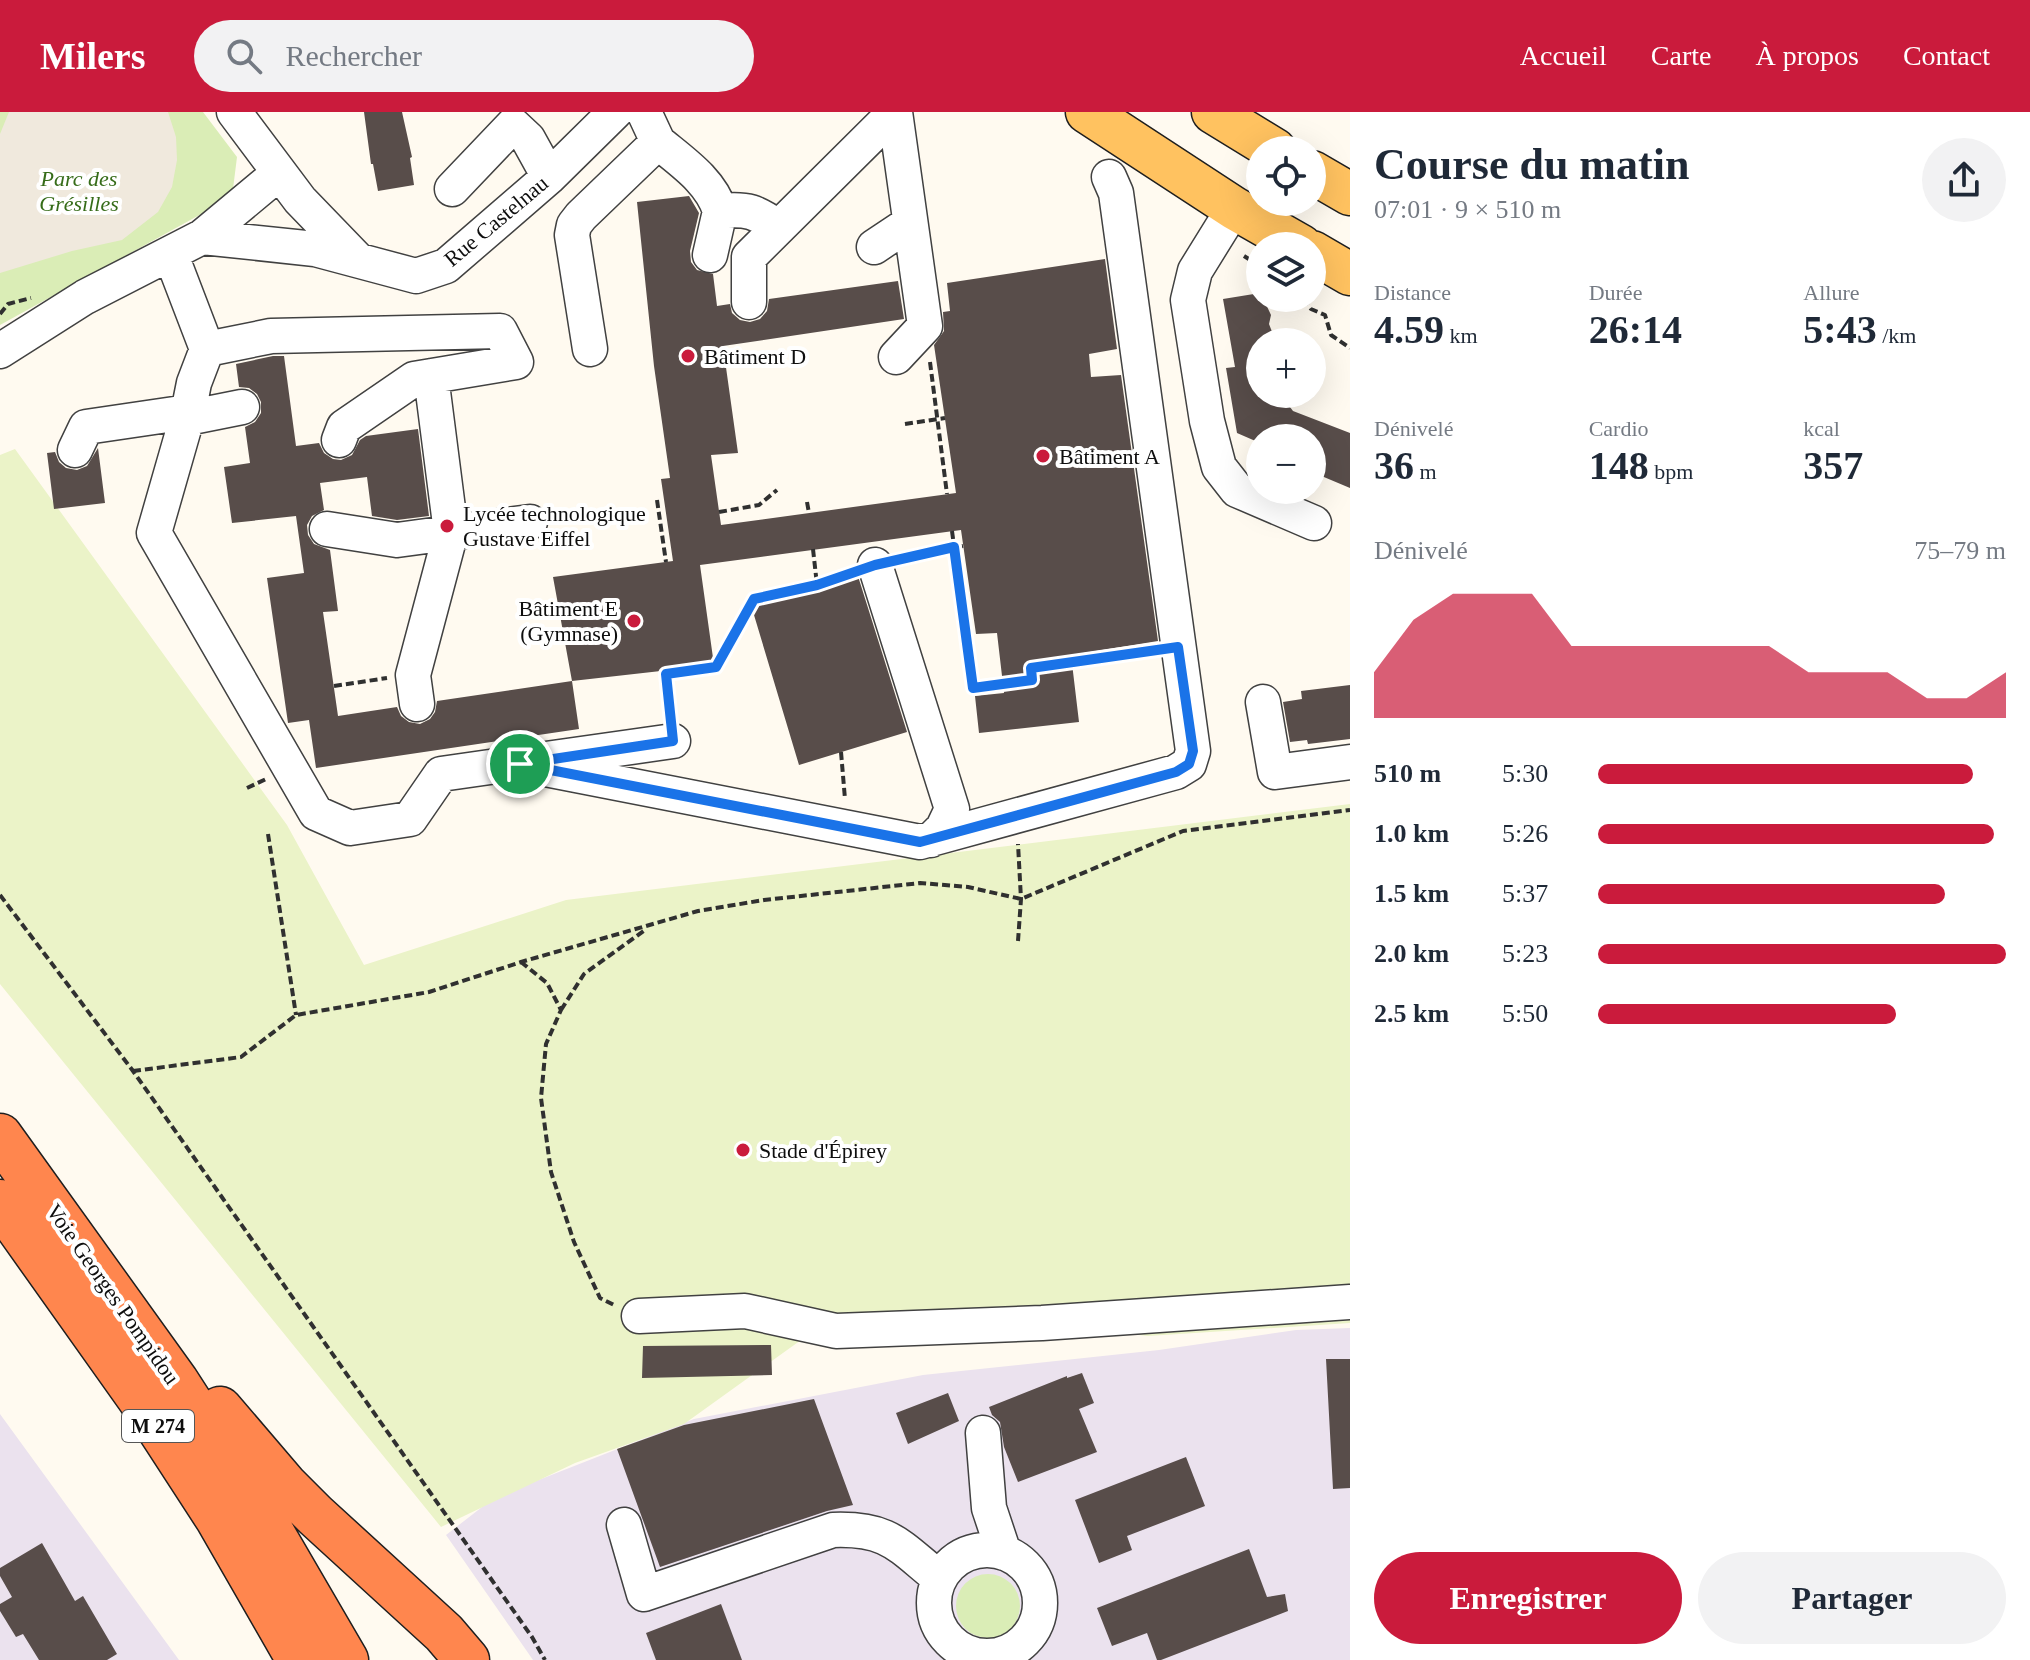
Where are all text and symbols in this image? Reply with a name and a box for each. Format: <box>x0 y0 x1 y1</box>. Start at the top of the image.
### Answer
search box <box>194 20 754 92</box>
icon: search <box>222 34 266 78</box>
text: Milers <box>40 35 146 77</box>
text: Rechercher <box>286 39 422 72</box>
text: Accueil <box>1520 40 1607 71</box>
text: Carte <box>1651 40 1711 71</box>
text: À propos <box>1755 40 1859 71</box>
text: Contact <box>1903 40 1990 71</box>
map controls <box>1246 136 1326 504</box>
button: locate <box>1246 136 1326 216</box>
button: share <box>1922 138 2006 222</box>
text: Course du matin <box>1374 140 1689 189</box>
park label: Parc des Grésilles <box>39 166 119 216</box>
street label: Rue Castelnau <box>439 170 553 272</box>
text: 07:01 · 9 × 510 m <box>1374 195 1561 224</box>
button: layers <box>1246 232 1326 312</box>
text: Distance <box>1374 280 1451 305</box>
text: Durée <box>1589 280 1642 305</box>
text: Allure <box>1803 280 1860 305</box>
text: 4.59 <box>1374 307 1444 352</box>
text: 26:14 <box>1589 307 1682 352</box>
text: 5:43 <box>1803 307 1877 352</box>
text: km <box>1444 323 1478 348</box>
text: /km <box>1877 323 1916 348</box>
button: + <box>1246 328 1326 408</box>
place label: Bâtiment D <box>704 344 806 369</box>
marker: Bâtiment D <box>679 347 697 365</box>
text: Dénivelé <box>1374 416 1453 441</box>
text: Cardio <box>1589 416 1649 441</box>
text: kcal <box>1803 416 1840 441</box>
button: − <box>1246 424 1326 504</box>
text: 36 <box>1374 443 1414 488</box>
text: 148 <box>1589 443 1649 488</box>
text: 357 <box>1803 443 1863 488</box>
place label: Bâtiment A <box>1059 444 1160 469</box>
marker: Bâtiment A <box>1034 447 1052 465</box>
text: m <box>1414 459 1437 484</box>
text: bpm <box>1649 459 1693 484</box>
place label: Lycée technologique Gustave Eiffel <box>463 501 646 551</box>
marker: Lycée technologique Gustave Eiffel <box>438 517 456 535</box>
text: Dénivelé <box>1374 536 1468 565</box>
text: 75–79 m <box>1914 536 2006 565</box>
place label: Bâtiment E (Gymnase) <box>518 596 618 646</box>
marker: Bâtiment E (Gymnase) <box>625 612 643 630</box>
pin <box>486 730 554 798</box>
icon: arrive <box>498 742 542 786</box>
text: 510 m <box>1374 759 1441 788</box>
text: 5:30 <box>1502 759 1548 788</box>
text: 1.0 km <box>1374 819 1449 848</box>
text: 5:26 <box>1502 819 1548 848</box>
text: 1.5 km <box>1374 879 1449 908</box>
text: 5:37 <box>1502 879 1548 908</box>
text: 2.0 km <box>1374 939 1449 968</box>
text: 5:23 <box>1502 939 1548 968</box>
text: 2.5 km <box>1374 999 1449 1028</box>
text: 5:50 <box>1502 999 1548 1028</box>
place label: Stade d'Épirey <box>759 1138 887 1163</box>
marker: Stade d'Épirey <box>734 1141 752 1159</box>
street label: Voie Georges Pompidou <box>41 1199 185 1389</box>
road number: M 274 <box>122 1410 194 1442</box>
button: Enregistrer <box>1374 1552 1682 1644</box>
button: Partager <box>1698 1552 2006 1644</box>

